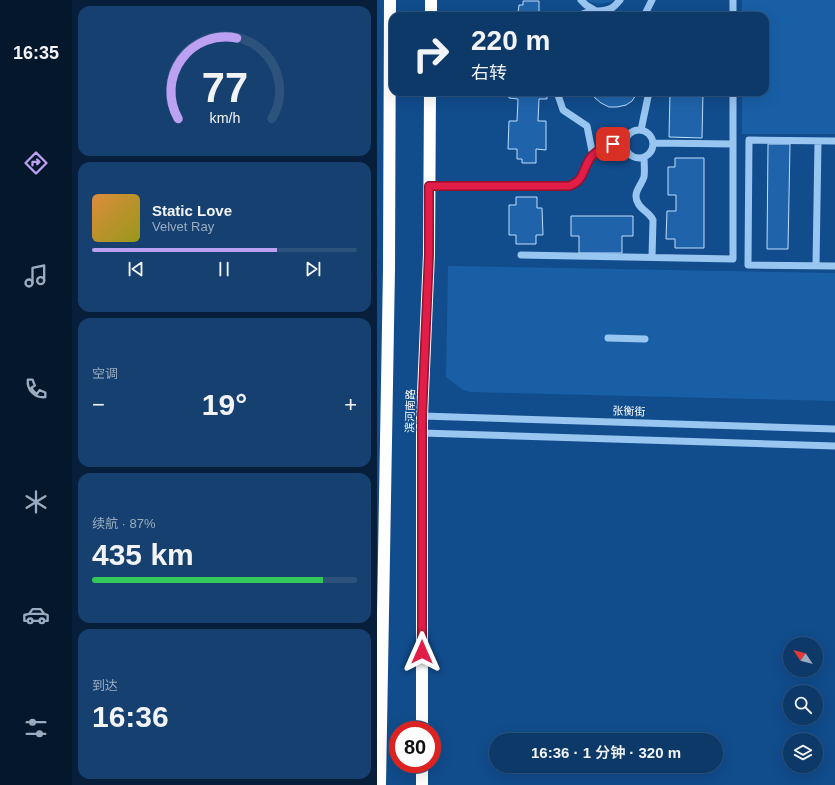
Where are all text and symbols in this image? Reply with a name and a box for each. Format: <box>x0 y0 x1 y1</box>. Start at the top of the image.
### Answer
text: 220 m <box>471 25 550 56</box>
icon: right <box>405 28 457 80</box>
text: 16:35 <box>13 43 59 63</box>
text: 右转 <box>471 63 507 83</box>
text: 77 <box>201 64 248 111</box>
text: km/h <box>209 109 240 125</box>
pin <box>596 127 630 161</box>
icon: arrive <box>602 133 624 155</box>
icon: directions <box>22 149 50 177</box>
text: Static Love <box>152 202 232 219</box>
text: Velvet Ray <box>152 219 214 234</box>
icon: previous <box>125 258 147 280</box>
icon: pause <box>213 258 235 280</box>
icon: next <box>302 258 324 280</box>
icon: music <box>22 262 50 290</box>
text: 空调 <box>92 366 118 381</box>
icon: phone <box>22 375 50 403</box>
text: 19° <box>202 388 247 421</box>
street label: 滨河南路 <box>404 389 416 433</box>
text: − <box>92 392 105 417</box>
text: + <box>344 392 357 417</box>
street label: 张衡街 <box>612 404 646 418</box>
icon: climate <box>22 488 50 516</box>
text: 续航 · 87% <box>92 516 156 531</box>
text: 435 km <box>92 538 194 571</box>
icon: car <box>22 601 50 629</box>
position arrow <box>401 631 443 673</box>
north arrow <box>783 637 823 677</box>
map controls <box>783 637 823 773</box>
text: 到达 <box>92 678 118 693</box>
button: search <box>783 685 823 725</box>
text: 16:36 <box>92 700 169 733</box>
icon: filters <box>22 714 50 742</box>
speed limit sign: 80 <box>389 721 441 773</box>
button: layers <box>783 733 823 773</box>
text: 16:36 · 1 分钟 · 320 m <box>531 744 681 761</box>

